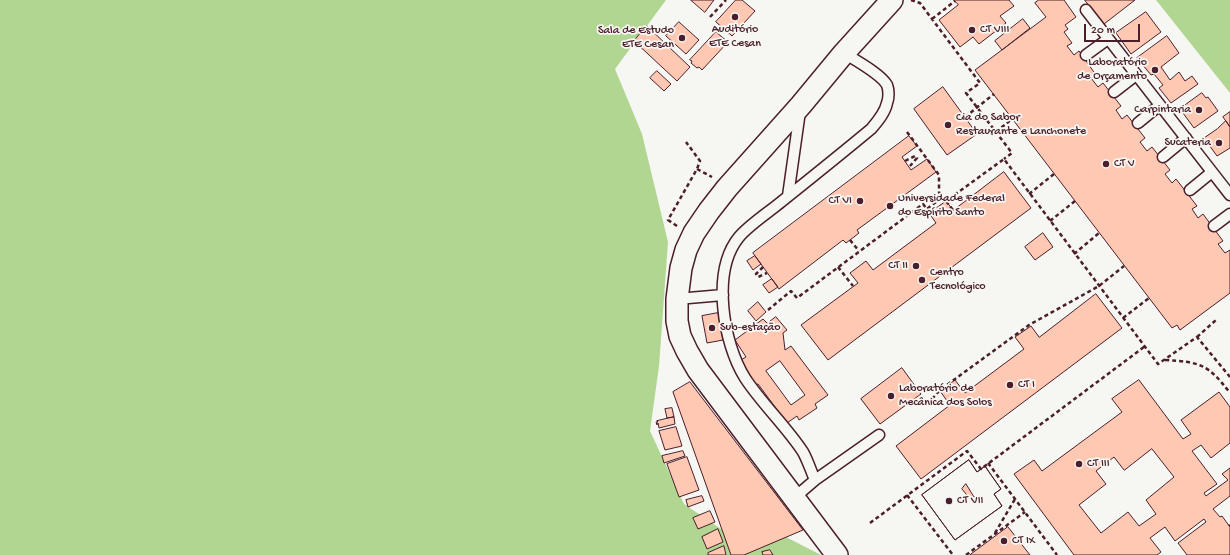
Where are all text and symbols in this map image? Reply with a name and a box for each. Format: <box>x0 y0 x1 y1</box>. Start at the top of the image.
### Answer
marker: Auditório ETE Cesan <box>730 12 740 22</box>
scale bar <box>1086 16 1142 42</box>
place label: Auditório ETE Cesan <box>709 23 761 51</box>
place label: CT VIII <box>980 23 1009 37</box>
place label: Sala de Estudo ETE Cesan <box>598 24 674 52</box>
text: 20 m <box>1091 24 1115 38</box>
marker: CT VIII <box>967 25 977 35</box>
marker: Sala de Estudo ETE Cesan <box>677 33 687 43</box>
place label: Laboratório de Orçamento <box>1077 56 1147 84</box>
marker: Laboratório de Orçamento <box>1150 65 1160 75</box>
place label: Carpintaria <box>1134 103 1191 117</box>
marker: Carpintaria <box>1194 105 1204 115</box>
place label: Cia do Sabor Restaurante e Lanchonete <box>956 111 1086 139</box>
marker: Cia do Sabor Restaurante e Lanchonete <box>943 120 953 130</box>
place label: Sucateria <box>1164 136 1211 150</box>
marker: Sucateria <box>1214 138 1224 148</box>
place label: CT V <box>1114 157 1135 171</box>
marker: CT V <box>1101 159 1111 169</box>
place label: Universidade Federal do Espírito Santo <box>898 192 1005 220</box>
place label: CT VI <box>828 194 852 208</box>
marker: CT VI <box>855 196 865 206</box>
marker: Universidade Federal do Espírito Santo <box>885 201 895 211</box>
place label: CT II <box>888 259 908 273</box>
marker: CT II <box>911 261 921 271</box>
place label: Centro Tecnológico <box>930 266 985 294</box>
marker: Centro Tecnológico <box>917 275 927 285</box>
place label: Sub-estação <box>720 321 780 335</box>
marker: Sub-estação <box>707 323 717 333</box>
place label: CT I <box>1018 378 1035 392</box>
marker: CT I <box>1005 380 1015 390</box>
place label: Laboratório de Mecânica dos Solos <box>899 382 992 410</box>
marker: Laboratório de Mecânica dos Solos <box>886 391 896 401</box>
place label: CT III <box>1087 457 1110 471</box>
marker: CT III <box>1074 459 1084 469</box>
place label: CT VII <box>957 494 983 508</box>
marker: CT VII <box>944 496 954 506</box>
place label: CT IX <box>1012 534 1035 548</box>
marker: CT IX <box>999 536 1009 546</box>

